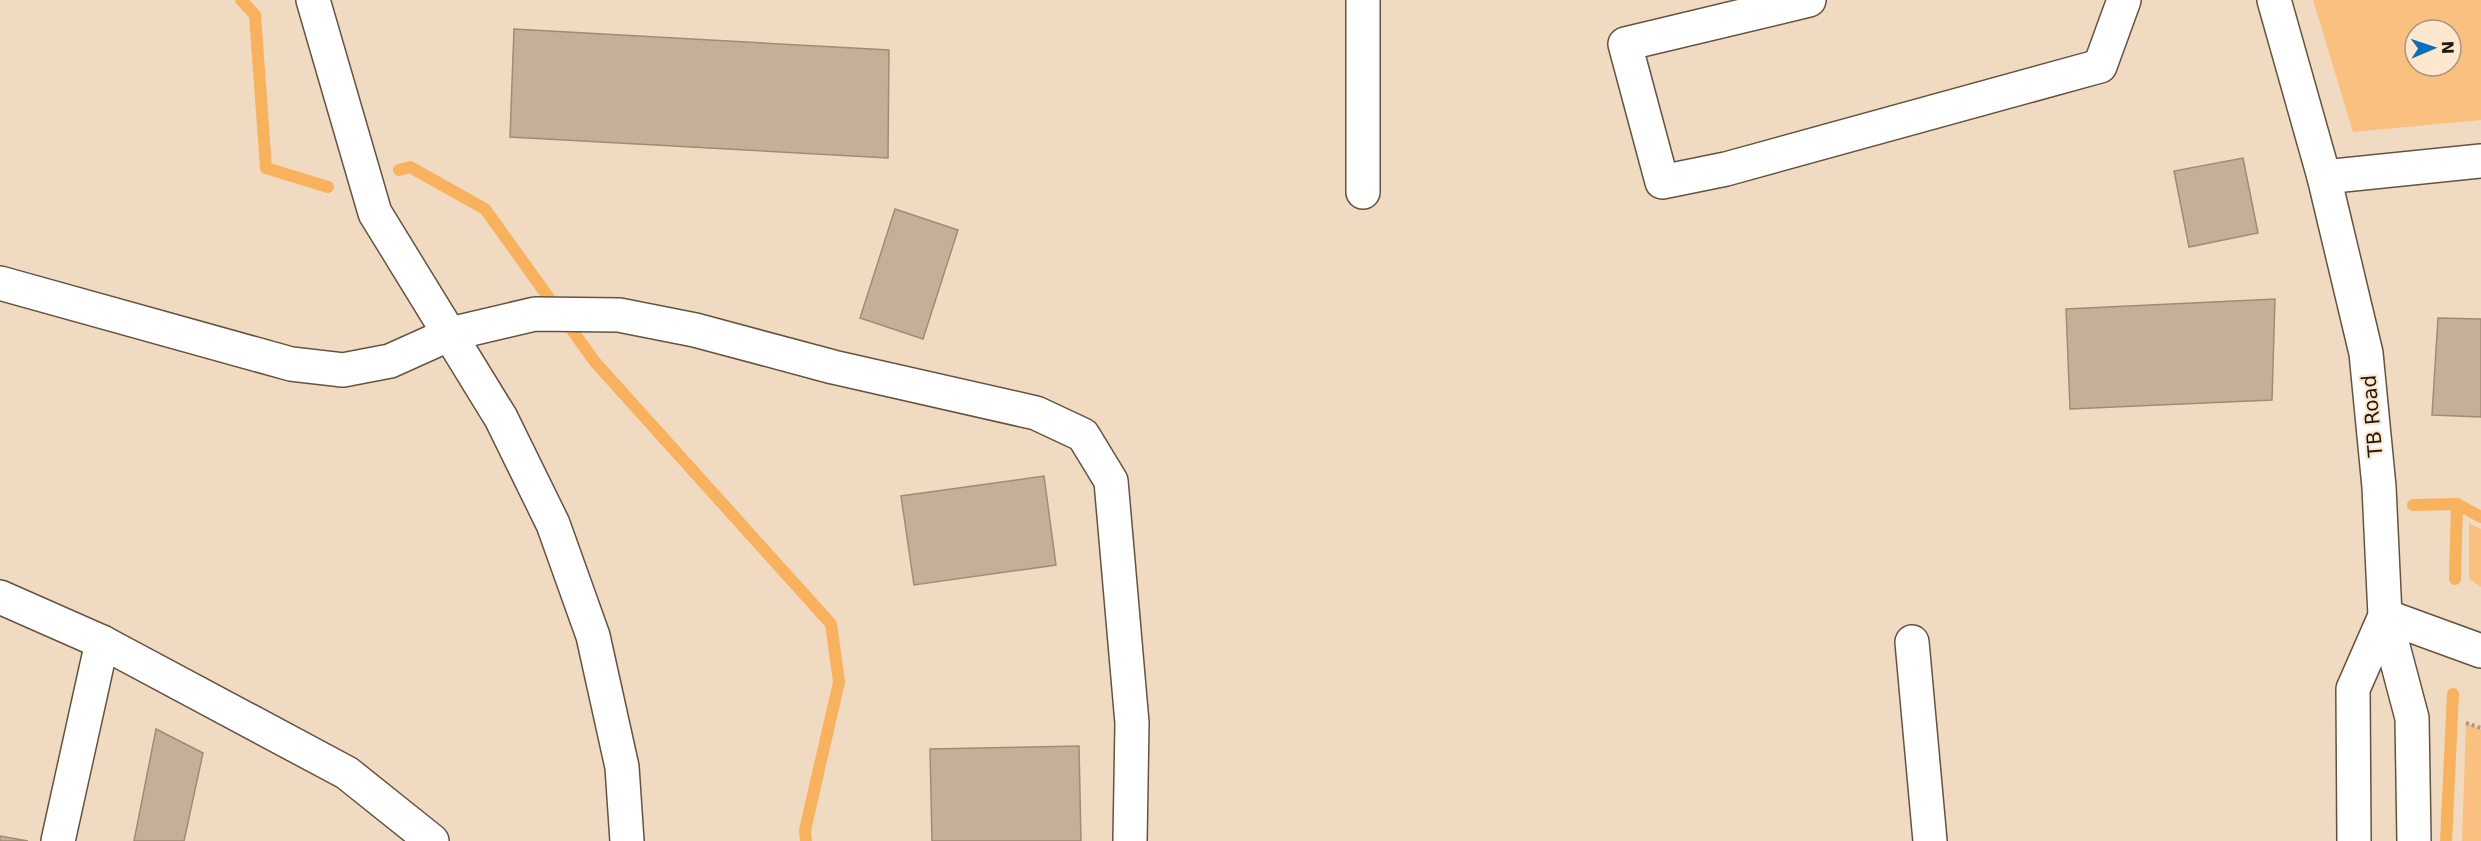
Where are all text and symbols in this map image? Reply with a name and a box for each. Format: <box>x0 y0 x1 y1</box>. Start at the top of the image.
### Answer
north arrow <box>2403 18 2463 78</box>
text: N <box>2438 40 2457 55</box>
street label: TB Road <box>2356 374 2388 459</box>

